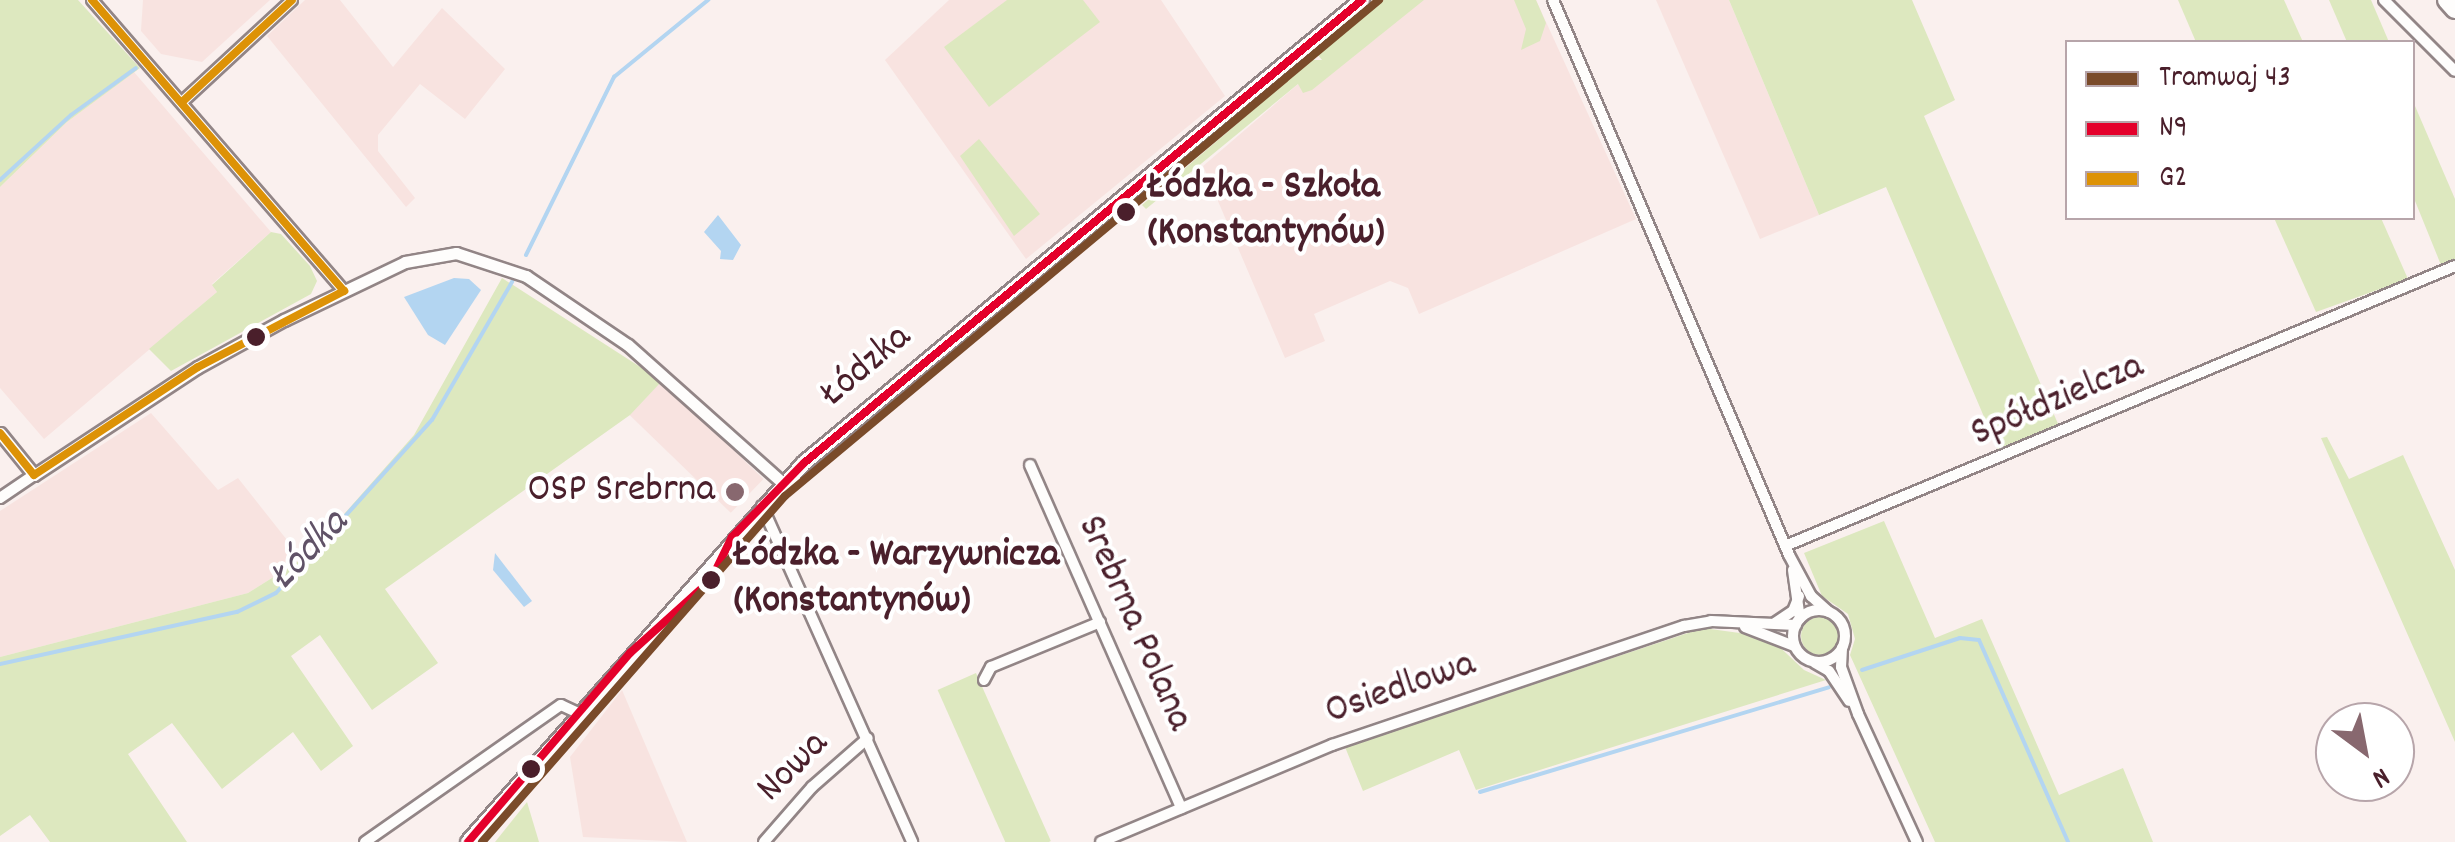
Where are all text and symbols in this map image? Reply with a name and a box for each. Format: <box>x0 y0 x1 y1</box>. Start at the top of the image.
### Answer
legend <box>2065 40 2415 220</box>
text: Tramwaj 43 <box>2159 58 2291 101</box>
text: N9 <box>2159 108 2188 151</box>
text: G2 <box>2159 158 2187 201</box>
place label: Łódzka - Szkoła (Konstantynów) <box>1148 165 1385 259</box>
marker: Łódzka - Szkoła (Konstantynów) <box>1113 199 1139 225</box>
street label: Łódzka <box>812 315 922 419</box>
unlabelled marker <box>246 327 266 347</box>
street label: Spółdzielcza <box>1965 344 2151 460</box>
place label: OSP Srebrna <box>528 468 715 516</box>
marker: OSP Srebrna <box>724 481 746 503</box>
water label: Łódka <box>260 500 360 602</box>
street label: Srebrna Polana <box>1064 509 1202 739</box>
place label: Łódzka - Warzywnicza (Konstantynów) <box>734 533 1059 627</box>
marker: Łódzka - Warzywnicza (Konstantynów) <box>698 567 724 593</box>
street label: Osiedlowa <box>1320 642 1482 738</box>
north arrow <box>2315 702 2415 802</box>
street label: Nowa <box>748 722 840 814</box>
text: N <box>2363 755 2396 796</box>
unlabelled marker <box>521 759 541 779</box>

